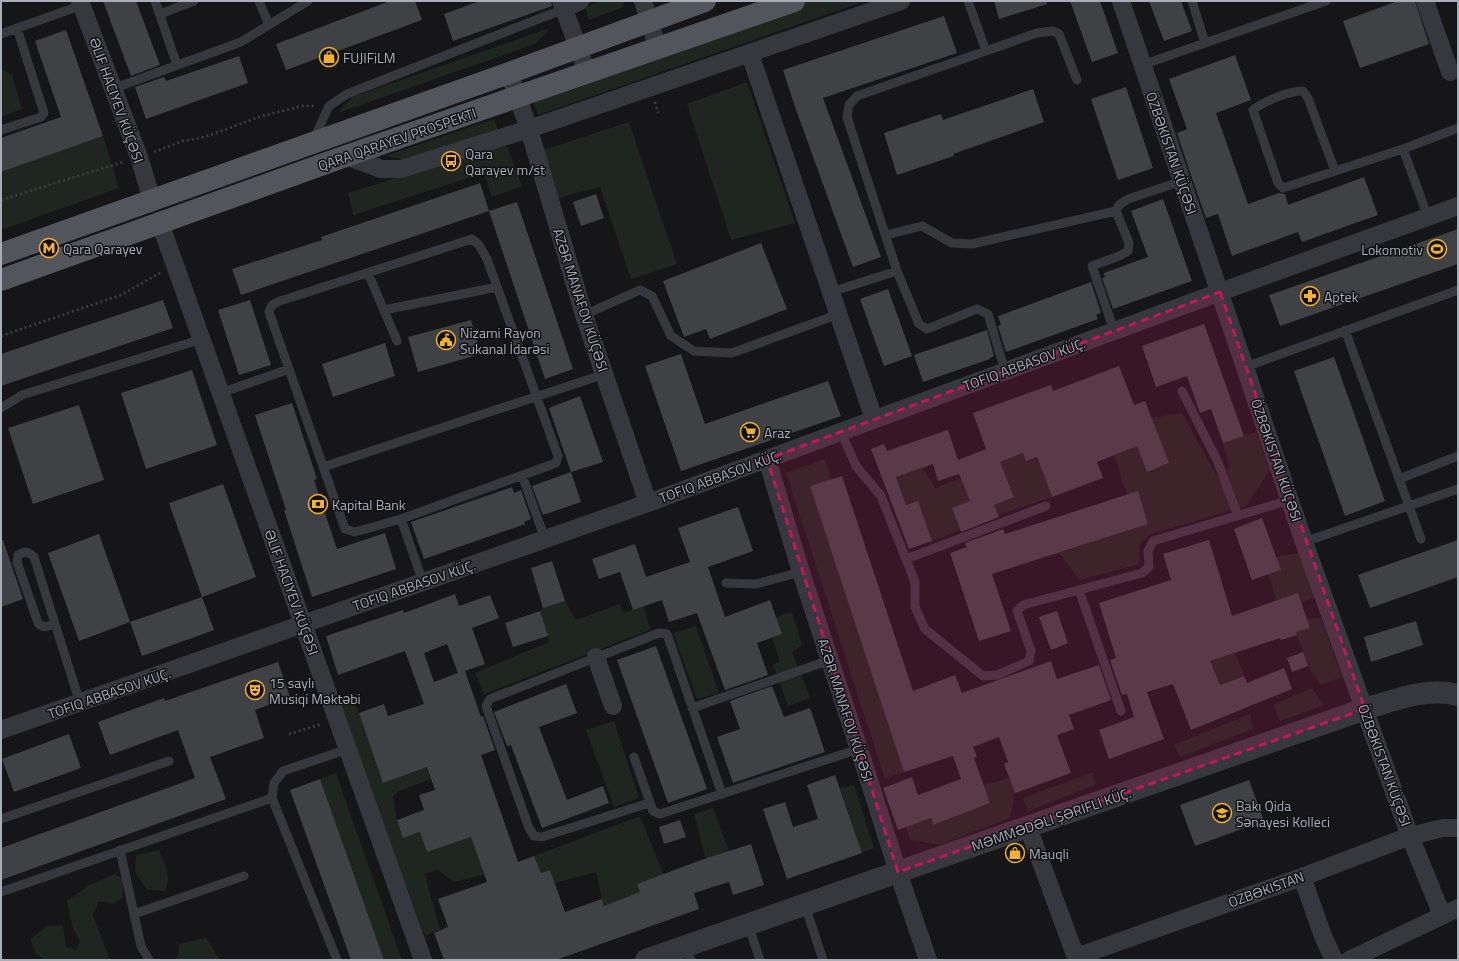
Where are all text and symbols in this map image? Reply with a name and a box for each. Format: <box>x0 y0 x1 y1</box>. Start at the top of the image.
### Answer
street label: ƏLIF HACIYEV KÜÇƏSI <box>84 34 150 166</box>
shop icon: FUJIFiLM <box>318 46 340 68</box>
place label: FUJIFiLM <box>343 47 396 68</box>
street label: ÖZBƏKISTAN KÜÇƏSI <box>1141 89 1203 217</box>
street label: QARA QARAYEV PROSPEKTI <box>315 102 479 176</box>
place label: Qara Qarayev m/st <box>465 143 545 180</box>
bus stop icon: Qara Qarayev m/st <box>440 150 462 172</box>
street label: AZƏR MANAFOV KÜÇƏSI <box>548 226 614 374</box>
metro station icon: Qara Qarayev <box>38 237 60 259</box>
place label: Qara Qarayev <box>63 238 143 259</box>
sports icon: Lokomotiv <box>1426 238 1448 260</box>
place label: Lokomotiv <box>1361 239 1423 260</box>
pharmacy icon: Aptek <box>1299 285 1321 307</box>
place label: Aptek <box>1324 286 1359 307</box>
place label: Nizami Rayon Sukanal İdarəsi <box>460 322 550 359</box>
public building icon: Nizami Rayon Sukanal İdarəsi <box>435 329 457 351</box>
street label: TOFIQ ABBASOV KÜÇ. <box>960 332 1088 396</box>
street label: ÖZBƏKISTAN KÜÇƏSI <box>1246 396 1308 524</box>
supermarket icon: Araz <box>739 421 761 443</box>
place label: Araz <box>764 422 791 443</box>
street label: TOFIQ ABBASOV KÜÇ. <box>656 444 784 508</box>
bank icon: Kapital Bank <box>307 493 329 515</box>
place label: Kapital Bank <box>332 494 406 515</box>
street label: ƏLIF HACIYEV KÜÇƏSI <box>259 526 325 658</box>
street label: TOFIQ ABBASOV KÜÇ. <box>350 554 478 616</box>
street label: AZƏR MANAFOV KÜÇƏSI <box>813 636 879 784</box>
street label: TOFIQ ABBASOV KÜÇ. <box>45 662 173 724</box>
place label: 15 saylı Musiqi Məktəbi <box>269 672 361 709</box>
theatre icon: 15 saylı Musiqi Məktəbi <box>244 679 266 701</box>
street label: ÖZBƏKISTAN KÜÇƏSI <box>1353 701 1417 829</box>
street label: MƏMMƏDƏLI ŞƏRIFLI KÜÇ. <box>968 782 1134 856</box>
place label: Bakı Qida Sənayesi Kolleci <box>1236 795 1330 832</box>
school or university icon: Bakı Qida Sənayesi Kolleci <box>1211 802 1233 824</box>
shop icon: Mauqli <box>1004 842 1026 864</box>
place label: Mauqli <box>1029 843 1069 864</box>
street label: ÖZBƏKISTAN <box>1225 866 1307 912</box>

